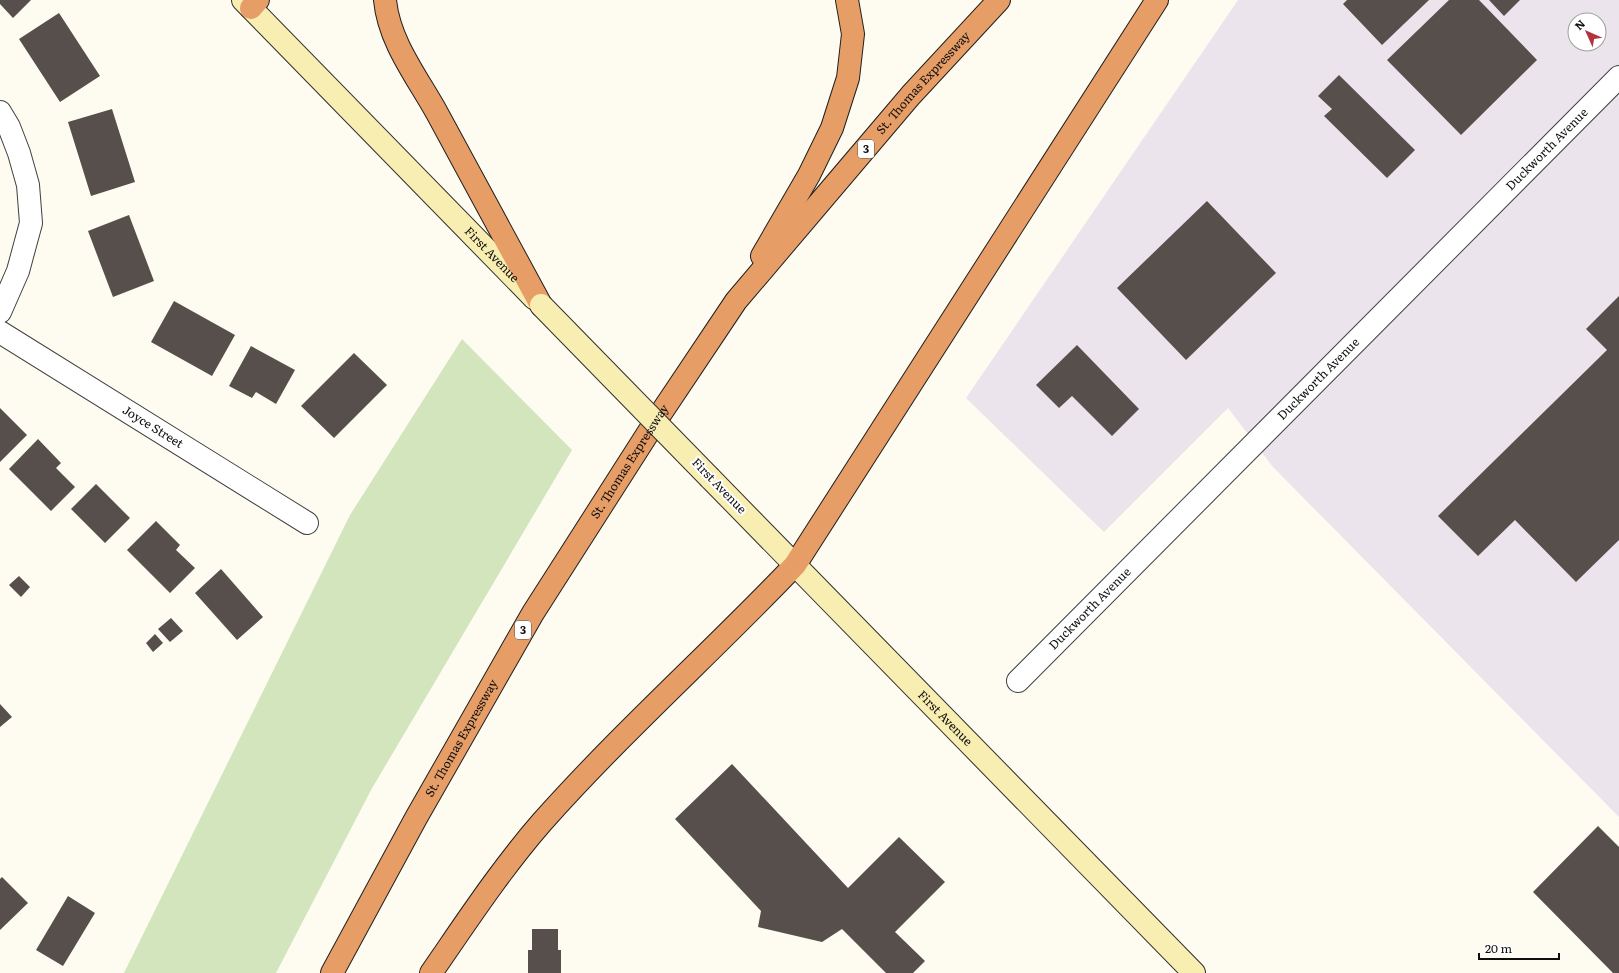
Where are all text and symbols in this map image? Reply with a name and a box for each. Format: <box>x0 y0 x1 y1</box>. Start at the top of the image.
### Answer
north arrow <box>1567 12 1607 52</box>
text: N <box>1570 15 1588 33</box>
street label: St. Thomas Expressway <box>871 27 974 138</box>
street label: Duckworth Avenue <box>1501 103 1591 194</box>
road number: 3 <box>858 140 874 158</box>
street label: First Avenue <box>461 222 524 286</box>
street label: Duckworth Avenue <box>1273 333 1363 424</box>
street label: Joyce Street <box>119 400 187 452</box>
street label: St. Thomas Expressway <box>586 400 673 522</box>
street label: First Avenue <box>688 453 751 517</box>
street label: Duckworth Avenue <box>1044 563 1134 653</box>
road number: 3 <box>515 621 531 639</box>
street label: St. Thomas Expressway <box>420 676 501 800</box>
street label: First Avenue <box>914 686 977 749</box>
scale bar <box>1479 935 1559 961</box>
text: 20 m <box>1485 939 1512 957</box>

